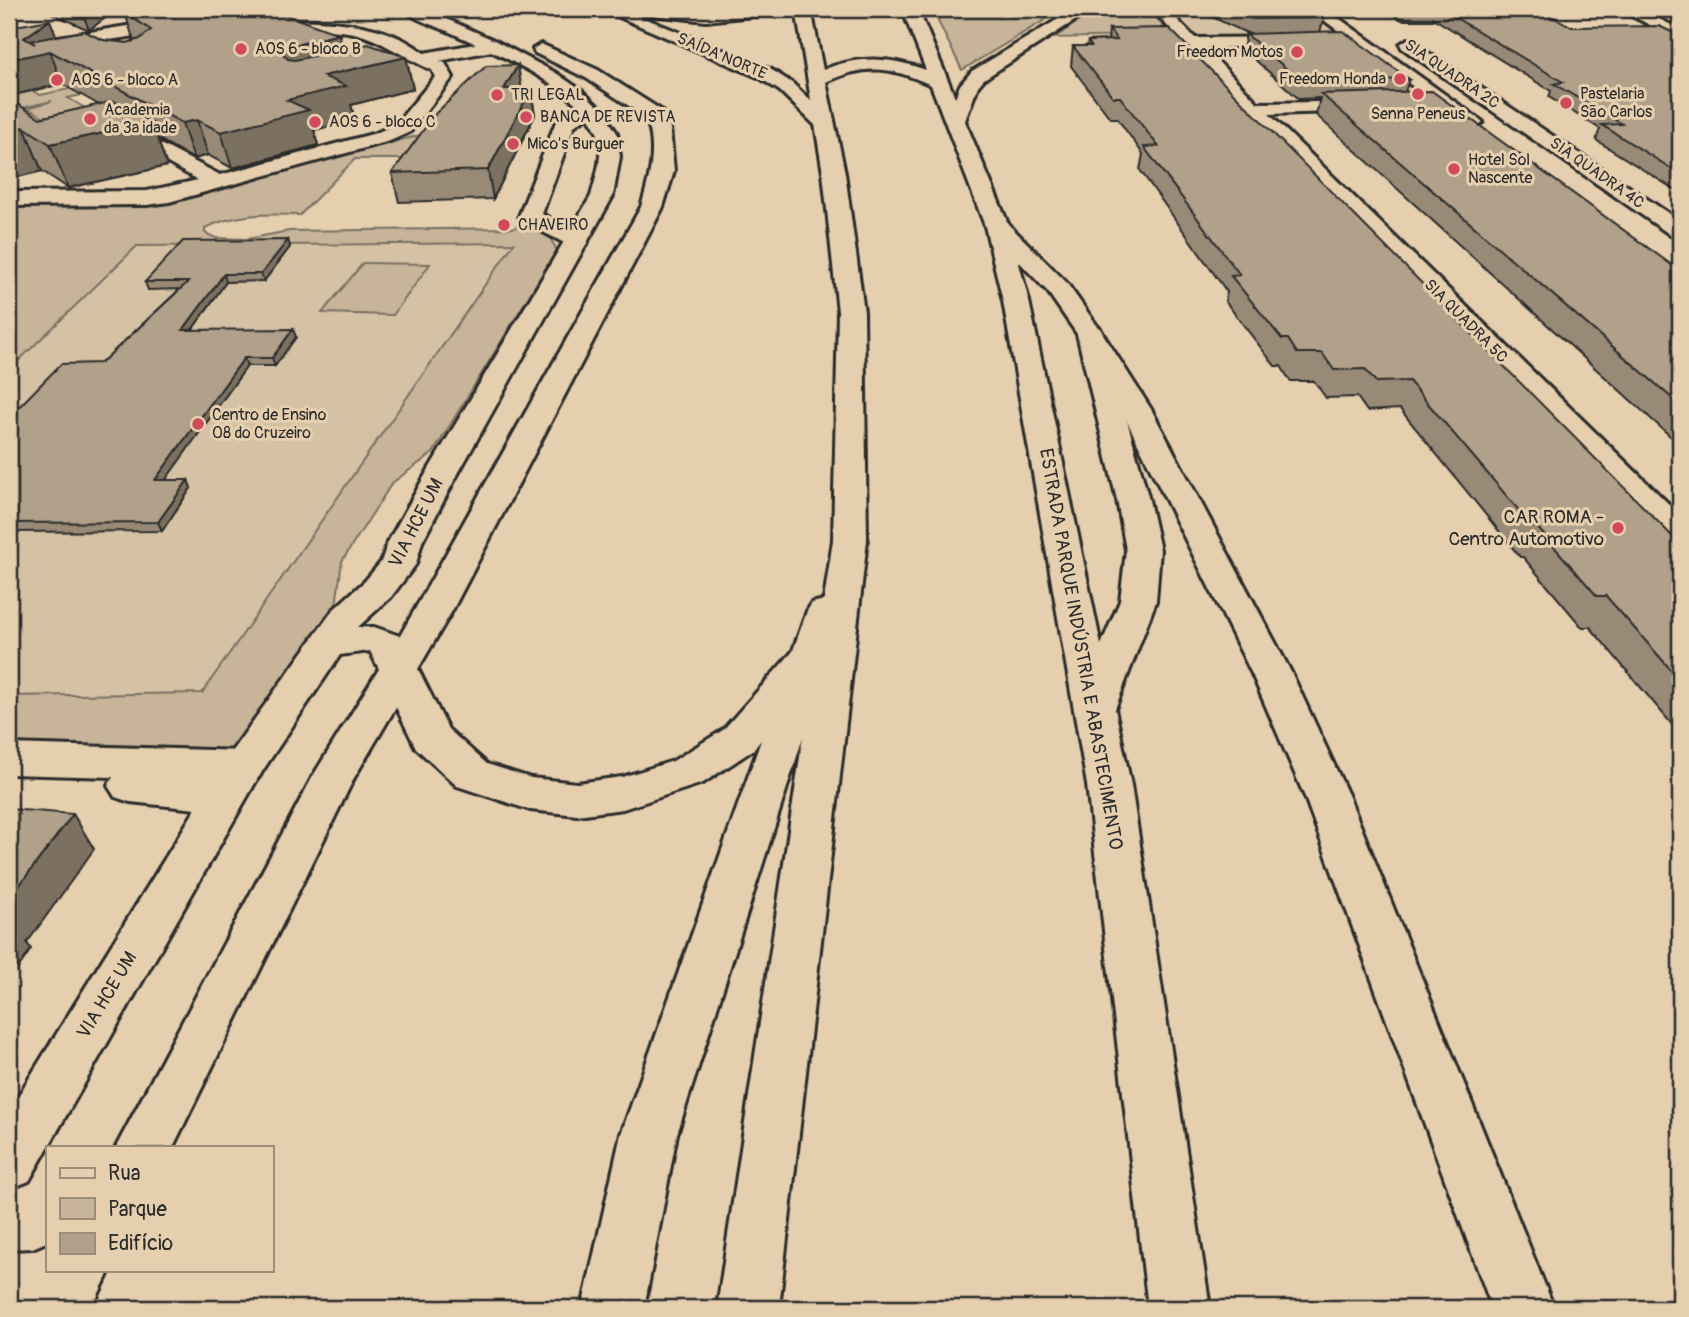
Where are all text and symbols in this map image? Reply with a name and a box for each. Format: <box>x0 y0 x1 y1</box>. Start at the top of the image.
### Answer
street label: SAÍDA NORTE <box>674 28 770 84</box>
street label: SIA QUADRA 2C <box>1401 35 1503 113</box>
place label: AOS 6 - bloco B <box>255 39 361 59</box>
marker: AOS 6 - bloco B <box>233 41 249 57</box>
place label: Freedom Motos <box>1177 42 1283 62</box>
marker: Freedom Motos <box>1289 44 1305 60</box>
place label: Freedom Honda <box>1279 69 1386 89</box>
place label: AOS 6 - bloco A <box>71 70 178 90</box>
marker: Freedom Honda <box>1392 71 1408 87</box>
marker: AOS 6 - bloco A <box>49 72 65 88</box>
place label: Pastelaria São Carlos <box>1580 84 1652 122</box>
place label: TRI LEGAL <box>511 85 585 105</box>
marker: Senna Peneus <box>1410 86 1426 102</box>
marker: TRI LEGAL <box>489 87 505 103</box>
marker: Pastelaria São Carlos <box>1558 95 1574 111</box>
place label: Academia da 3ª idade <box>104 100 177 138</box>
place label: Senna Peneus <box>1371 104 1465 124</box>
place label: BANCA DE REVISTA <box>540 107 676 127</box>
marker: BANCA DE REVISTA <box>518 109 534 125</box>
marker: Academia da 3ª idade <box>82 111 98 127</box>
place label: AOS 6 - bloco C <box>329 112 436 132</box>
marker: AOS 6 - bloco C <box>307 114 323 130</box>
street label: SIA QUADRA 4C <box>1546 133 1648 213</box>
place label: Mico's Burguer <box>527 134 625 154</box>
marker: Mico's Burguer <box>505 136 521 152</box>
place label: Hotel Sol Nascente <box>1468 150 1532 188</box>
marker: Hotel Sol Nascente <box>1446 161 1462 177</box>
place label: CHAVEIRO <box>518 215 588 235</box>
marker: CHAVEIRO <box>496 217 512 233</box>
street label: SIA QUADRA 5C <box>1420 275 1512 367</box>
place label: Centro de Ensino 08 do Cruzeiro <box>212 405 327 443</box>
marker: Centro de Ensino 08 do Cruzeiro <box>190 416 206 432</box>
street label: ESTRADA PARQUE INDÚSTRIA E ABASTECIMENTO <box>1034 446 1128 852</box>
street label: VIA HCE UM <box>383 474 449 572</box>
place label: CAR ROMA - Centro Automotivo <box>1448 505 1604 551</box>
marker: CAR ROMA - Centro Automotivo <box>1610 520 1626 536</box>
street label: VIA HCE UM <box>72 947 142 1043</box>
legend <box>46 1146 273 1272</box>
text: Rua <box>108 1160 141 1187</box>
text: Parque <box>108 1196 167 1223</box>
text: Edifício <box>108 1230 173 1257</box>

